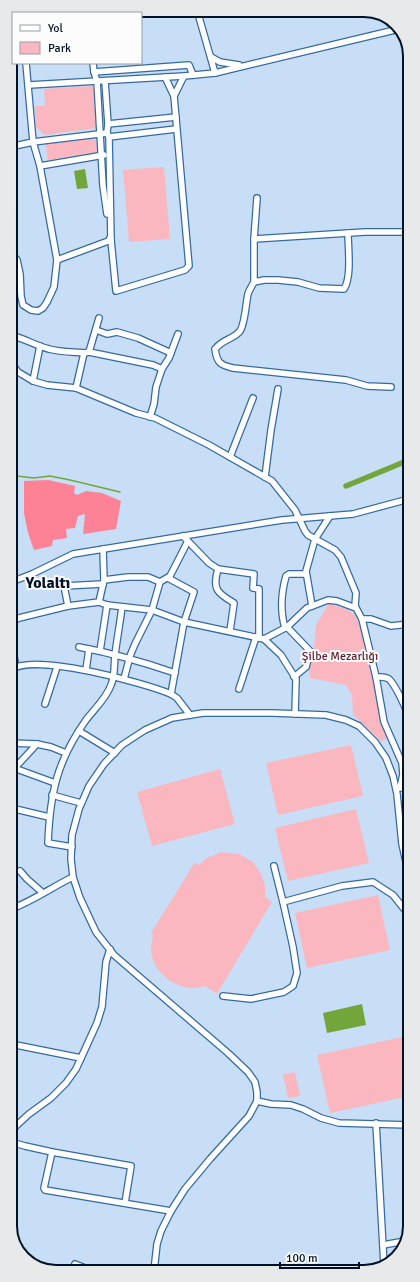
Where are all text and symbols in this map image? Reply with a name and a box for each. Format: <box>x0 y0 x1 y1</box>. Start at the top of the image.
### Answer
legend <box>12 12 142 64</box>
text: Yol <box>48 21 64 36</box>
text: Park <box>48 41 71 56</box>
district label: Yolaltı <box>25 573 70 593</box>
park label: Şilbe Mezarlığı <box>302 649 378 664</box>
scale bar <box>280 1244 359 1270</box>
text: 100 m <box>286 1251 318 1266</box>

